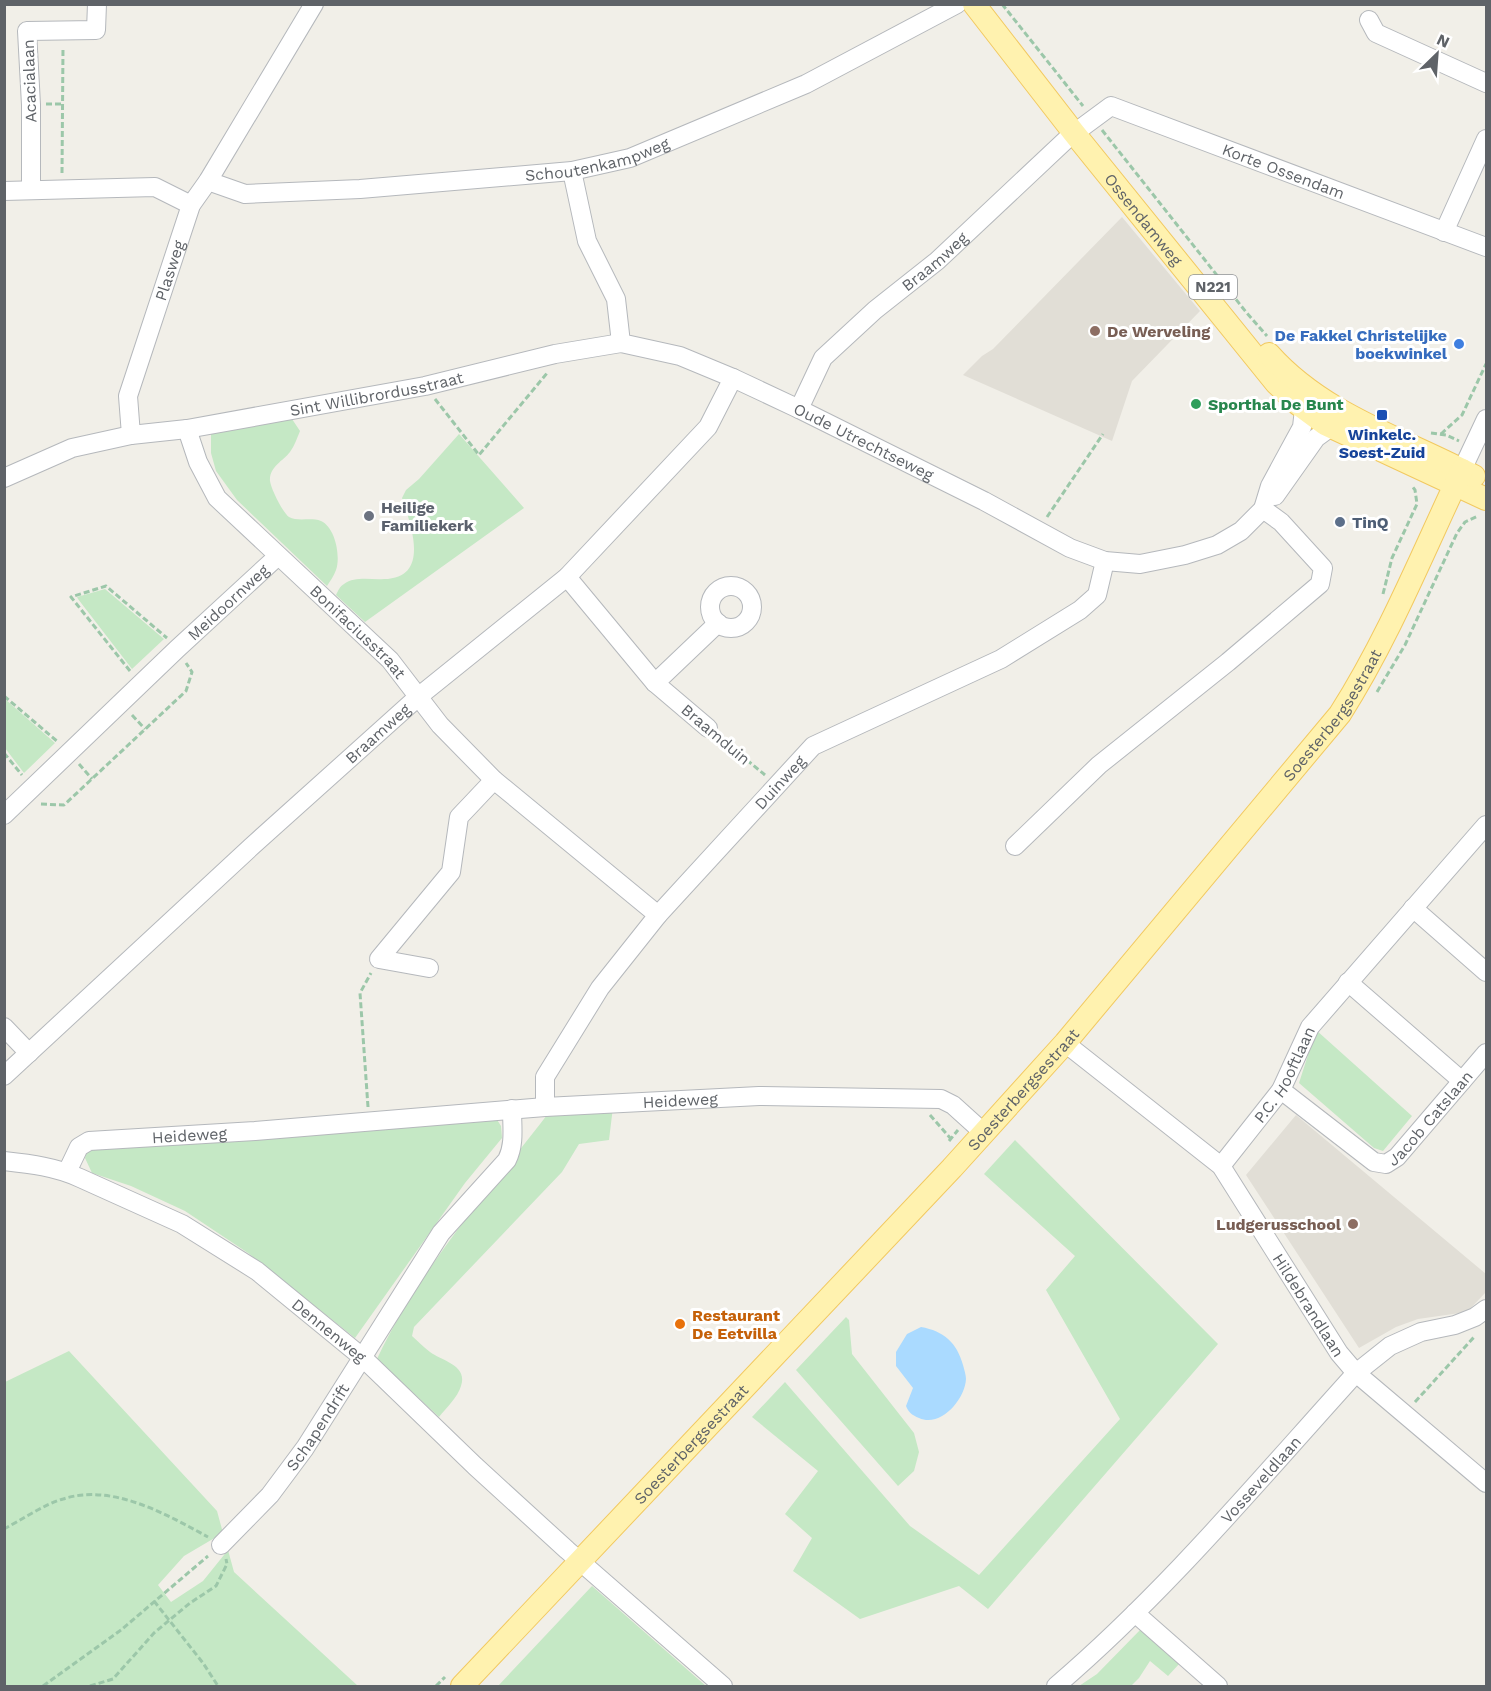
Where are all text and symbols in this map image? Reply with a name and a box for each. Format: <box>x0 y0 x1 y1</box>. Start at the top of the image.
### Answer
north arrow <box>1407 24 1467 84</box>
text: N <box>1434 30 1453 52</box>
street label: Acacialaan <box>19 39 40 123</box>
street label: Schoutenkampweg <box>524 133 673 185</box>
street label: Korte Ossendam <box>1220 140 1347 203</box>
street label: Ossendamweg <box>1100 170 1186 270</box>
street label: Braamweg <box>898 228 972 295</box>
street label: Plasweg <box>151 238 189 303</box>
road number: N221 <box>1189 275 1237 299</box>
place label: De Werveling <box>1107 322 1210 341</box>
marker: De Werveling <box>1088 324 1102 338</box>
place label: De Fakkel Christelijke boekwinkel <box>1275 326 1448 363</box>
marker: De Fakkel Christelijke boekwinkel <box>1452 337 1466 351</box>
street label: Sint Willibrordusstraat <box>288 368 466 420</box>
place label: Sporthal De Bunt <box>1208 395 1344 414</box>
marker: Sporthal De Bunt <box>1189 397 1203 411</box>
street label: Oude Utrechtseweg <box>791 399 937 485</box>
marker: Winkelc. Soest-Zuid <box>1375 408 1389 422</box>
place label: Winkelc. Soest-Zuid <box>1339 425 1425 462</box>
place label: Heilige Familiekerk <box>381 498 474 535</box>
marker: Heilige Familiekerk <box>362 509 376 523</box>
place label: TinQ <box>1352 513 1389 532</box>
marker: TinQ <box>1333 515 1347 529</box>
street label: Meidoornweg <box>184 560 273 645</box>
street label: Bonifaciusstraat <box>306 581 410 683</box>
street label: Soesterbergsestraat <box>1279 646 1386 785</box>
street label: Braamweg <box>342 699 415 768</box>
street label: Braamduin <box>677 700 754 769</box>
street label: Duinweg <box>751 751 810 813</box>
street label: P.C. Hooftlaan <box>1250 1023 1319 1127</box>
street label: Soesterbergsestraat <box>964 1025 1083 1155</box>
street label: Jacob Catslaan <box>1385 1067 1477 1170</box>
street label: Heideweg <box>642 1089 719 1112</box>
street label: Heideweg <box>151 1124 228 1147</box>
place label: Ludgerusschool <box>1216 1215 1342 1234</box>
marker: Ludgerusschool <box>1346 1217 1360 1231</box>
street label: Hildebrandlaan <box>1269 1250 1348 1360</box>
street label: Dennenweg <box>288 1295 370 1367</box>
place label: Restaurant De Eetvilla <box>692 1306 780 1343</box>
marker: Restaurant De Eetvilla <box>673 1317 687 1331</box>
street label: Schapendrift <box>282 1380 353 1475</box>
street label: Soesterbergsestraat <box>630 1380 752 1508</box>
street label: Vosseveldlaan <box>1217 1432 1305 1527</box>

